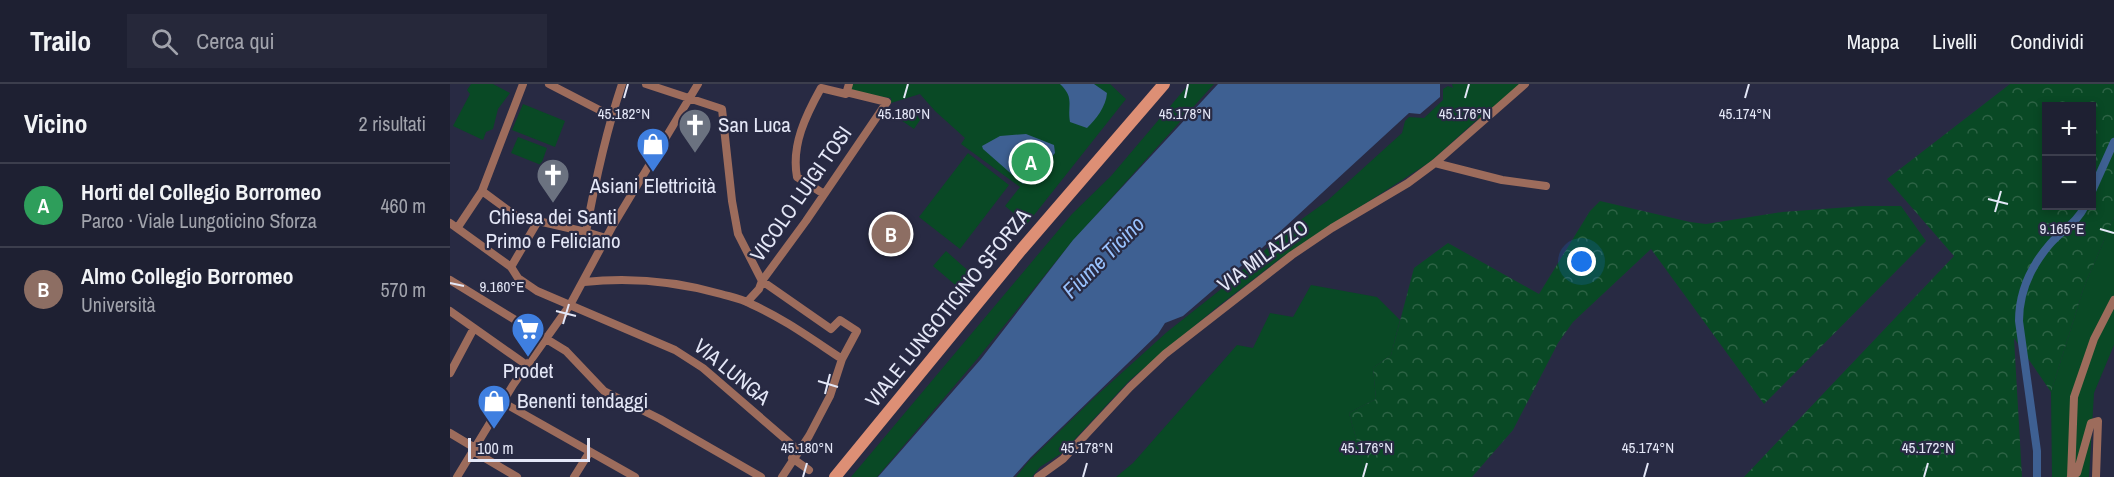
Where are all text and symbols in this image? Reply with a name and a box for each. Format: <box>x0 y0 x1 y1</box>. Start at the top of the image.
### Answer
search box <box>127 14 547 68</box>
text: Trailo <box>30 22 91 60</box>
icon: search <box>148 25 181 58</box>
text: Cerca qui <box>196 26 274 56</box>
text: Mappa <box>1847 27 1899 56</box>
text: Livelli <box>1932 27 1977 56</box>
text: Condividi <box>2010 27 2084 56</box>
map controls <box>2042 102 2096 210</box>
button: + <box>2042 102 2096 156</box>
text: 45.182°N <box>598 103 650 124</box>
text: 45.180°N <box>878 103 930 124</box>
text: 45.178°N <box>1159 103 1211 124</box>
text: 45.176°N <box>1439 103 1491 124</box>
text: 45.174°N <box>1719 103 1771 124</box>
text: Vicino <box>24 106 88 141</box>
church icon: San Luca <box>677 107 713 154</box>
text: 2 risultati <box>359 110 426 137</box>
place label: San Luca <box>718 110 791 139</box>
street label: VICOLO LUIGI TOSI <box>743 120 858 267</box>
shop icon: Asiani Elettricità <box>635 126 671 173</box>
pin: A <box>1012 140 1050 184</box>
button: − <box>2042 156 2096 210</box>
church icon: Chiesa dei Santi Primo e Feliciano <box>535 157 571 204</box>
place label: Asiani Elettricità <box>589 171 717 200</box>
text: Horti del Collegio Borromeo <box>81 177 322 207</box>
text: A <box>38 192 49 219</box>
text: 460 m <box>380 192 426 219</box>
place label: Chiesa dei Santi Primo e Feliciano <box>485 202 621 255</box>
street label: VIALE LUNGOTICINO SFORZA <box>858 202 1037 413</box>
text: Parco · Viale Lungoticino Sforza <box>81 207 317 234</box>
water label: Fiume Ticino <box>1055 209 1151 305</box>
pin: B <box>872 212 910 256</box>
street label: VIA MILAZZO <box>1211 213 1314 299</box>
text: 9.165°E <box>2040 218 2085 239</box>
your location <box>1567 247 1596 276</box>
text: Almo Collegio Borromeo <box>81 261 294 291</box>
text: B <box>38 276 49 303</box>
text: 570 m <box>380 276 426 303</box>
text: 9.160°E <box>480 276 525 297</box>
text: Università <box>81 291 156 318</box>
supermarket icon: Prodet <box>510 311 546 358</box>
street label: VIA LUNGA <box>688 332 777 412</box>
place label: Prodet <box>503 356 554 385</box>
shop icon: Benenti tendaggi <box>476 383 512 430</box>
place label: Benenti tendaggi <box>517 386 648 415</box>
scale bar <box>468 435 590 462</box>
text: 100 m <box>477 437 513 459</box>
text: 45.180°N <box>781 437 833 458</box>
text: 45.178°N <box>1061 437 1113 458</box>
text: 45.176°N <box>1341 437 1393 458</box>
text: 45.174°N <box>1622 437 1674 458</box>
text: 45.172°N <box>1902 437 1954 458</box>

